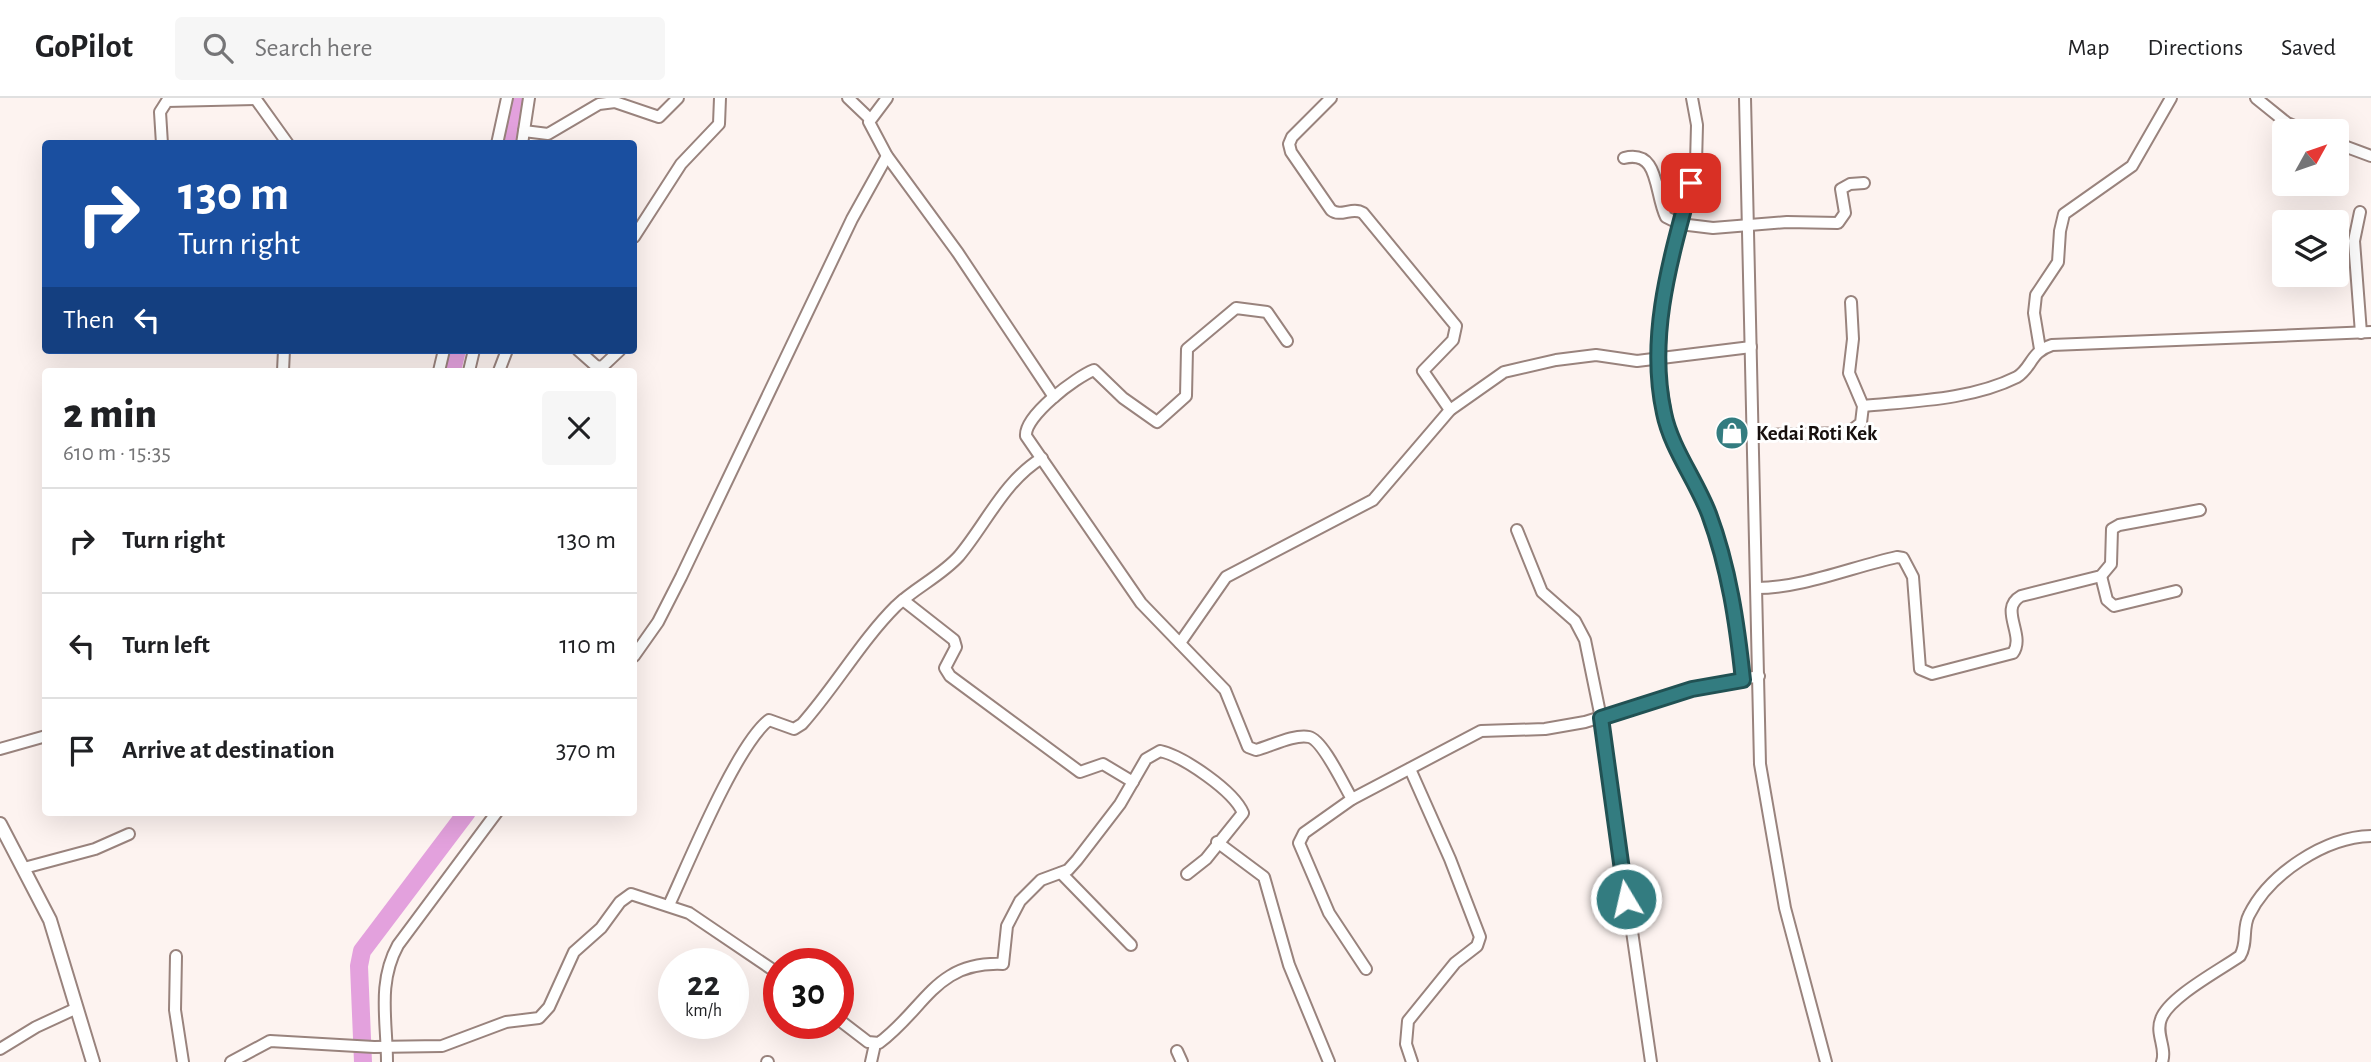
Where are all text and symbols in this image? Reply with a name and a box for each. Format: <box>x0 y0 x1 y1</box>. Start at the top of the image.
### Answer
search box <box>175 17 665 80</box>
icon: search <box>199 29 237 67</box>
text: GoPilot <box>35 31 133 64</box>
text: Search here <box>255 35 372 61</box>
text: Map <box>2067 36 2109 60</box>
text: Directions <box>2147 36 2243 60</box>
text: Saved <box>2281 36 2336 60</box>
north arrow <box>2272 119 2348 196</box>
map controls <box>2272 119 2349 287</box>
pin <box>1661 153 1721 213</box>
icon: arrive <box>1672 164 1710 202</box>
icon: right <box>63 168 154 259</box>
text: 130 m <box>178 170 289 219</box>
button: layers <box>2272 210 2349 287</box>
text: Turn right <box>178 228 300 260</box>
icon: left <box>128 301 166 339</box>
text: Then <box>63 307 114 333</box>
button: close <box>542 391 616 465</box>
text: 2 min <box>63 393 157 435</box>
shop icon: Kedai Roti Kek <box>1713 414 1751 452</box>
place label: Kedai Roti Kek <box>1756 423 1878 444</box>
text: 610 m · 15:35 <box>63 442 171 465</box>
icon: right <box>63 522 101 560</box>
text: Turn right <box>122 527 225 553</box>
text: 130 m <box>558 527 616 553</box>
icon: left <box>63 627 101 665</box>
text: Turn left <box>122 632 210 658</box>
text: 110 m <box>559 632 616 658</box>
icon: arrive <box>63 732 101 770</box>
text: Arrive at destination <box>122 737 335 763</box>
text: 370 m <box>556 737 616 763</box>
position arrow <box>1589 862 1663 936</box>
speed limit sign: 30 <box>763 948 854 1039</box>
text: 22 <box>687 967 720 1002</box>
text: km/h <box>685 1002 722 1020</box>

